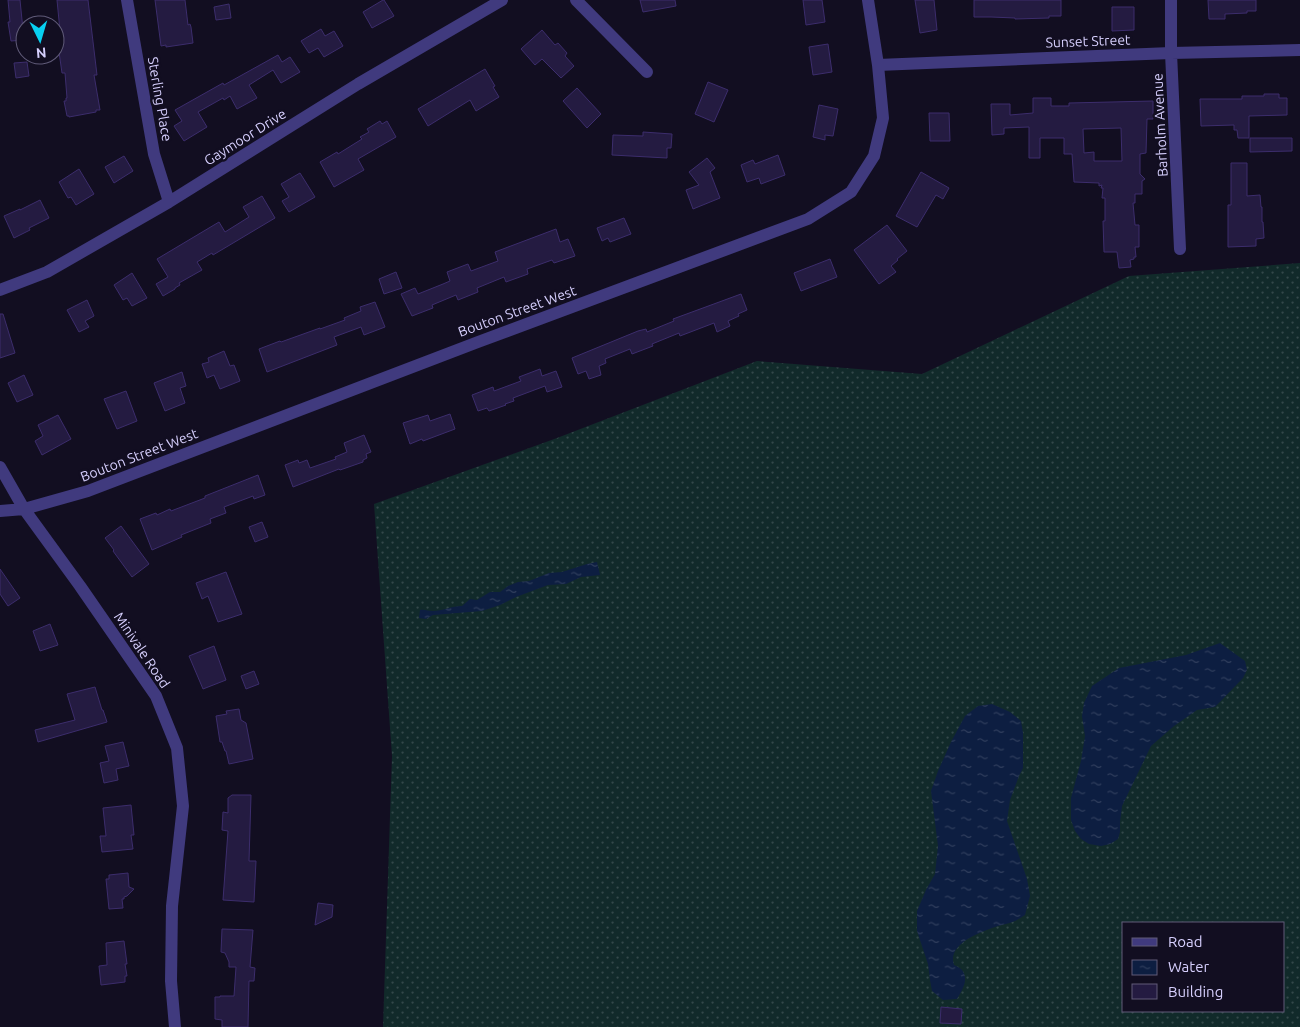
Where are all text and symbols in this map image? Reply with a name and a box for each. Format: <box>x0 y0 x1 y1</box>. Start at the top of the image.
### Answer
north arrow <box>15 15 65 65</box>
street label: Sunset Street <box>1045 32 1131 50</box>
text: N <box>35 45 47 61</box>
street label: Sterling Place <box>145 55 175 143</box>
street label: Barholm Avenue <box>1149 73 1171 177</box>
street label: Gaymoor Drive <box>201 105 289 169</box>
street label: Bouton Street West <box>456 282 579 340</box>
street label: Bouton Street West <box>78 425 200 485</box>
street label: Minivale Road <box>111 609 173 691</box>
legend <box>1122 922 1285 1012</box>
text: Road <box>1168 933 1203 950</box>
text: Water <box>1168 958 1209 975</box>
text: Building <box>1168 983 1223 1000</box>

